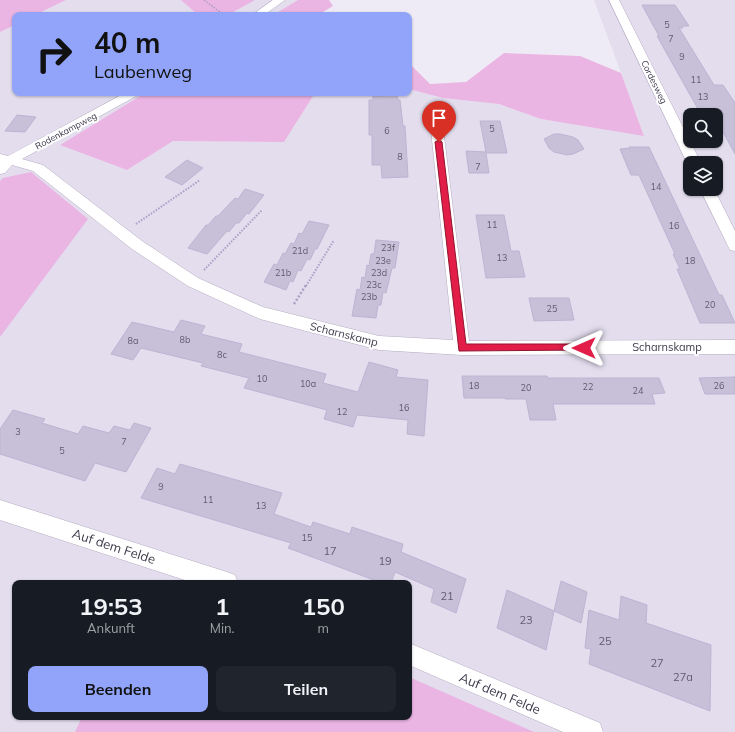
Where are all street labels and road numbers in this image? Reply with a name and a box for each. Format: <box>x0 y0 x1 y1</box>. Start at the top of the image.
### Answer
street label: Cordesweg <box>639 58 670 105</box>
street label: Rodenkampweg <box>33 110 98 151</box>
street label: Scharnskamp <box>308 319 380 349</box>
street label: Scharnskamp <box>632 340 702 354</box>
street label: Auf dem Felde <box>70 525 158 567</box>
street label: Auf dem Felde <box>457 669 543 717</box>

